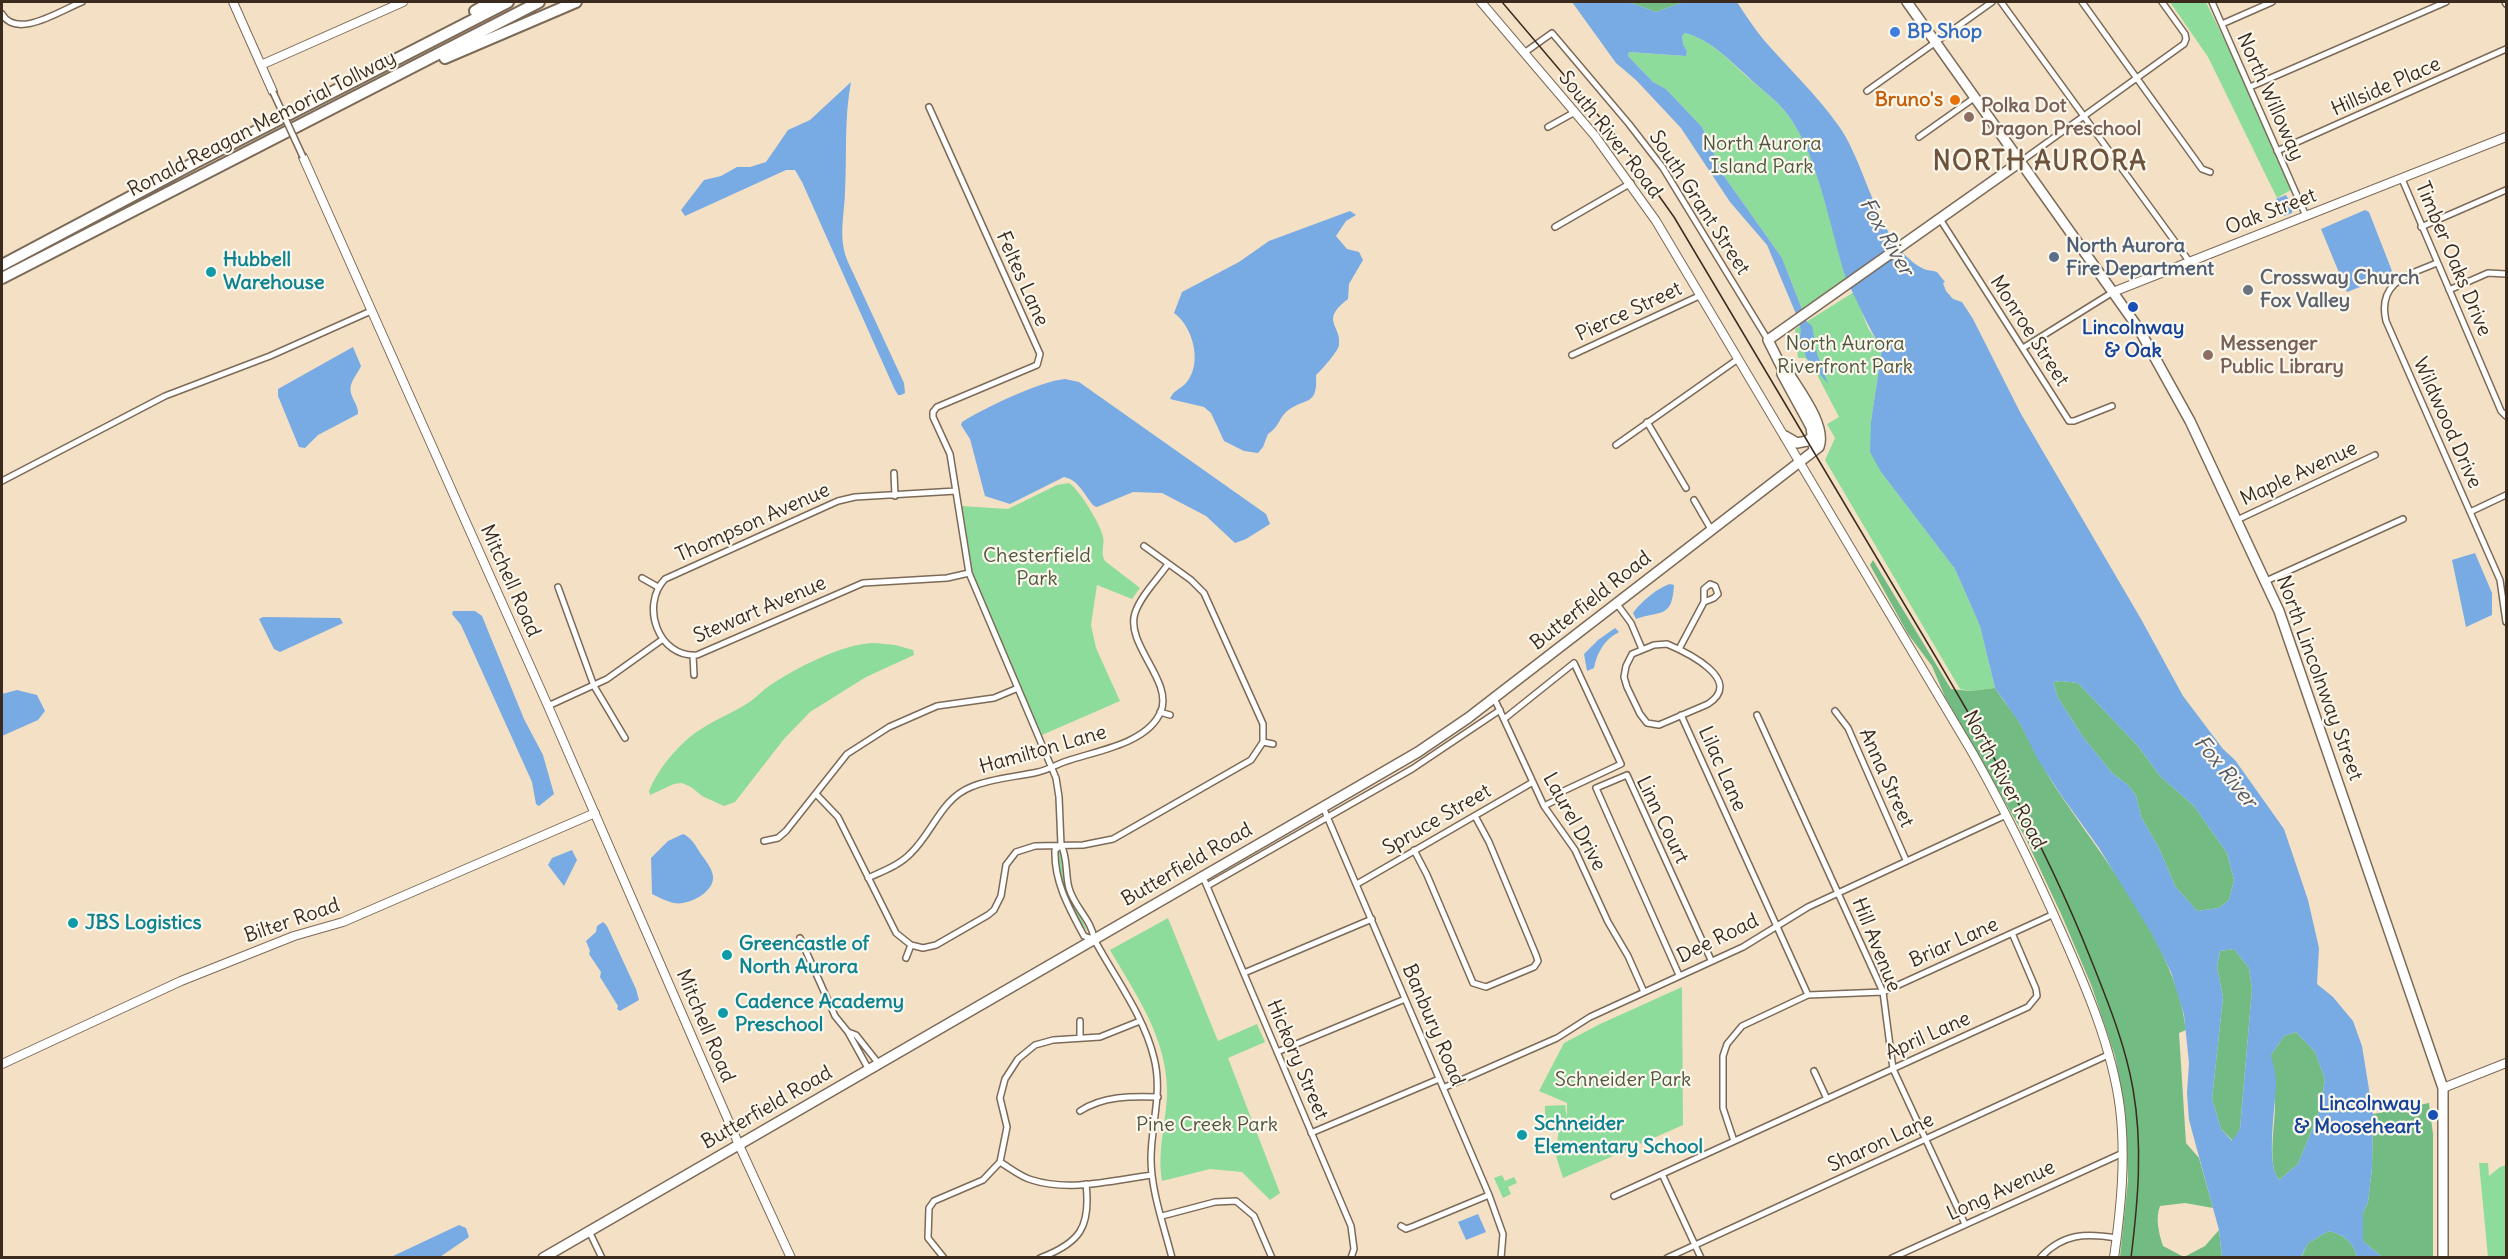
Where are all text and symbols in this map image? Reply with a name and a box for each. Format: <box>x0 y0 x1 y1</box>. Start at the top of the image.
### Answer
place label: BP Shop <box>1907 20 1982 44</box>
marker: BP Shop <box>1888 25 1902 39</box>
street label: North Willoway <box>2231 29 2309 165</box>
street label: Ronald Reagan Memorial Tollway <box>124 46 400 202</box>
street label: Hillside Place <box>2328 52 2444 122</box>
street label: South River Road <box>1553 67 1667 203</box>
place label: Bruno's <box>1875 88 1943 112</box>
marker: Bruno's <box>1948 93 1962 107</box>
place label: Polka Dot Dragon Preschool <box>1981 94 2141 141</box>
marker: Polka Dot Dragon Preschool <box>1962 110 1976 124</box>
street label: South Grant Street <box>1643 126 1755 280</box>
park label: North Aurora Island Park <box>1702 132 1822 179</box>
district label: NORTH AURORA <box>1933 147 2147 179</box>
street label: Timber Oaks Drive <box>2410 178 2496 340</box>
street label: Oak Street <box>2222 184 2320 240</box>
water label: Fox River <box>1854 193 1918 281</box>
street label: Feltes Lane <box>990 228 1054 330</box>
place label: North Aurora Fire Department <box>2066 234 2214 281</box>
place label: Hubbell Warehouse <box>223 248 325 295</box>
marker: North Aurora Fire Department <box>2047 250 2061 264</box>
marker: Hubbell Warehouse <box>204 265 218 279</box>
place label: Crossway Church Fox Valley <box>2260 266 2420 313</box>
street label: Monroe Street <box>1984 271 2074 391</box>
street label: Pierce Street <box>1572 277 1686 347</box>
marker: Crossway Church Fox Valley <box>2241 283 2255 297</box>
marker: Lincolnway & Oak <box>2126 300 2140 314</box>
place label: Lincolnway & Oak <box>2082 316 2184 363</box>
park label: North Aurora Riverfront Park <box>1777 332 1913 379</box>
place label: Messenger Public Library <box>2220 332 2344 379</box>
marker: Messenger Public Library <box>2201 348 2215 362</box>
street label: Wildwood Drive <box>2407 354 2487 492</box>
street label: Maple Avenue <box>2237 437 2361 511</box>
street label: Thompson Avenue <box>672 478 834 568</box>
street label: Mitchell Road <box>475 521 545 641</box>
park label: Chesterfield Park <box>983 544 1091 591</box>
street label: Butterfield Road <box>1526 546 1656 656</box>
street label: Stewart Avenue <box>690 571 830 649</box>
street label: North Lincolnway Street <box>2271 572 2367 784</box>
street label: North River Road <box>1957 707 2051 853</box>
street label: Hamilton Lane <box>977 720 1109 780</box>
street label: Lilac Lane <box>1693 723 1751 815</box>
street label: Anna Street <box>1854 725 1918 831</box>
water label: Fox River <box>2188 731 2262 813</box>
street label: Laurel Drive <box>1537 769 1611 875</box>
street label: Linn Court <box>1631 772 1693 868</box>
street label: Spruce Street <box>1379 779 1495 861</box>
street label: Butterfield Road <box>1117 818 1257 912</box>
street label: Bilter Road <box>241 894 343 948</box>
street label: Hill Avenue <box>1846 894 1906 996</box>
street label: Dee Road <box>1673 909 1763 969</box>
place label: JBS Logistics <box>85 911 201 935</box>
street label: Briar Lane <box>1906 913 2002 973</box>
marker: JBS Logistics <box>66 916 80 930</box>
place label: Greencastle of North Aurora <box>739 932 869 979</box>
marker: Greencastle of North Aurora <box>720 948 734 962</box>
street label: Banbury Road <box>1397 960 1469 1090</box>
street label: Mitchell Road <box>670 966 740 1086</box>
place label: Cadence Academy Preschool <box>735 990 904 1037</box>
street label: Hickory Street <box>1261 996 1333 1124</box>
marker: Cadence Academy Preschool <box>716 1006 730 1020</box>
street label: April Lane <box>1882 1007 1974 1065</box>
street label: Butterfield Road <box>697 1061 837 1155</box>
park label: Schneider Park <box>1555 1068 1691 1092</box>
place label: Lincolnway & Mooseheart <box>2294 1092 2421 1139</box>
street label: Sharon Lane <box>1824 1108 1938 1178</box>
marker: Lincolnway & Mooseheart <box>2426 1108 2440 1122</box>
place label: Schneider Elementary School <box>1534 1112 1703 1159</box>
park label: Pine Creek Park <box>1136 1113 1278 1137</box>
marker: Schneider Elementary School <box>1515 1128 1529 1142</box>
street label: Long Avenue <box>1943 1156 2059 1226</box>

